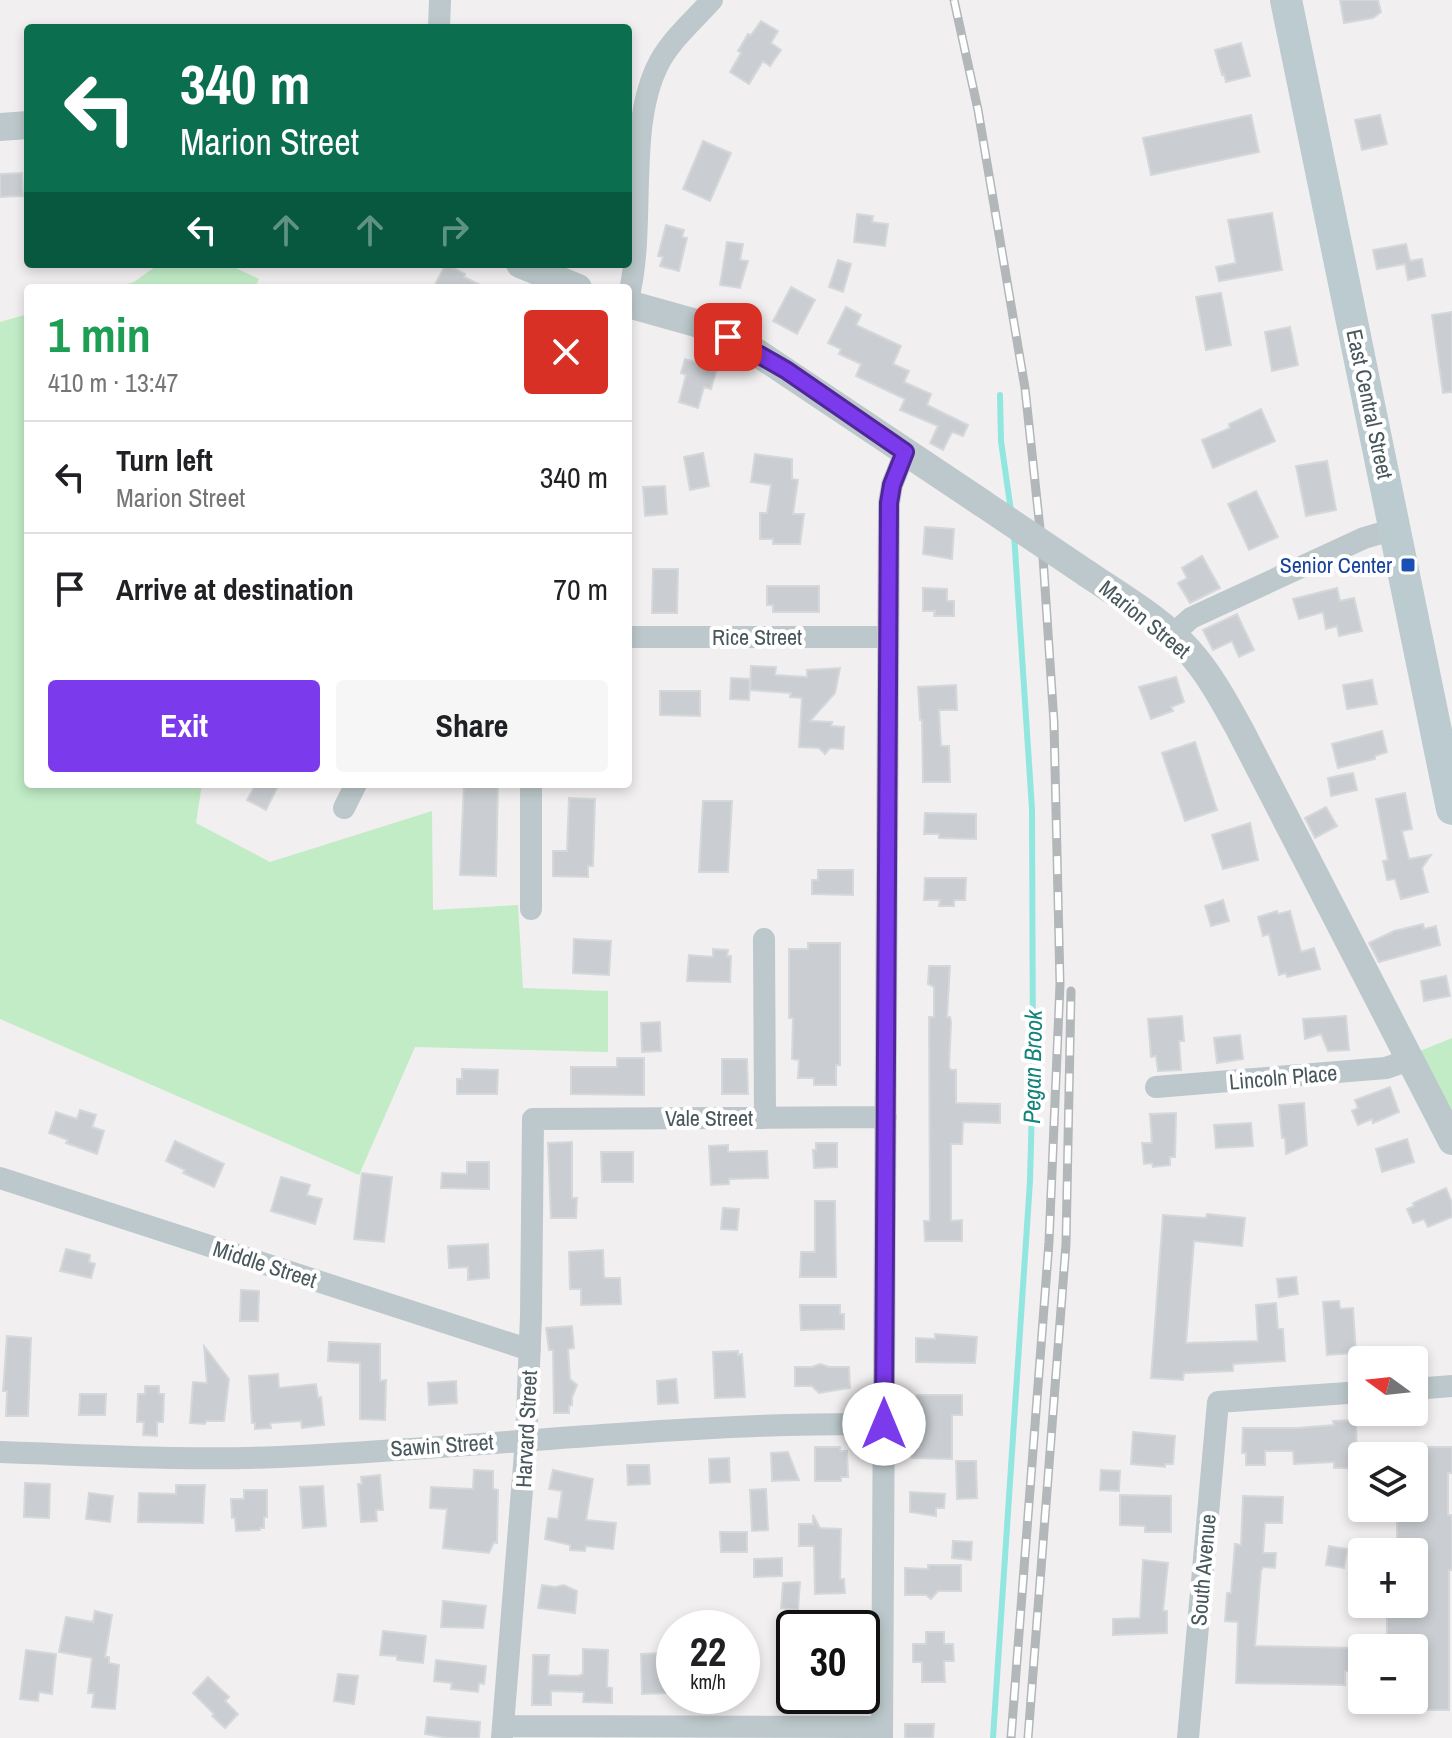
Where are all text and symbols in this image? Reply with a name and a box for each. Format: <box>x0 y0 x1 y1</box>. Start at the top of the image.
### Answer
text: 340 m <box>180 46 310 121</box>
icon: left <box>48 56 152 160</box>
text: Marion Street <box>180 118 359 166</box>
icon: left <box>180 208 224 252</box>
icon: ahead <box>264 208 308 252</box>
icon: ahead <box>348 208 392 252</box>
icon: right <box>432 208 476 252</box>
text: 1 min <box>48 302 151 367</box>
pin <box>694 303 762 371</box>
button: close <box>524 310 608 394</box>
icon: arrive <box>706 315 750 359</box>
street label: East Central Street <box>1339 326 1401 482</box>
text: 410 m · 13:47 <box>48 365 178 400</box>
text: Turn left <box>116 440 213 480</box>
icon: left <box>48 455 92 499</box>
text: 340 m <box>540 457 608 497</box>
text: Marion Street <box>116 480 245 515</box>
place label: Senior Center <box>1280 550 1392 580</box>
marker: Senior Center <box>1399 556 1417 574</box>
icon: arrive <box>48 567 92 611</box>
text: Arrive at destination <box>116 569 354 609</box>
text: 70 m <box>553 569 608 609</box>
street label: Marion Street <box>1093 573 1197 665</box>
street label: Rice Street <box>712 622 802 652</box>
button: Exit <box>48 680 320 772</box>
button: Share <box>336 680 608 772</box>
water label: Pegan Brook <box>1015 1009 1049 1124</box>
street label: Lincoln Place <box>1228 1057 1338 1097</box>
street label: Vale Street <box>665 1103 753 1133</box>
street label: Middle Street <box>209 1233 321 1295</box>
north arrow <box>1348 1346 1428 1426</box>
map controls <box>1348 1346 1428 1714</box>
street label: Harvard Street <box>508 1370 544 1488</box>
position arrow <box>842 1382 926 1466</box>
street label: Sawin Street <box>389 1426 495 1464</box>
button: layers <box>1348 1442 1428 1522</box>
street label: South Avenue <box>1183 1513 1223 1627</box>
button: + <box>1348 1538 1428 1618</box>
speed limit sign: 30 <box>776 1610 880 1714</box>
text: 22 <box>690 1625 726 1678</box>
button: − <box>1348 1634 1428 1714</box>
text: km/h <box>690 1668 726 1695</box>

